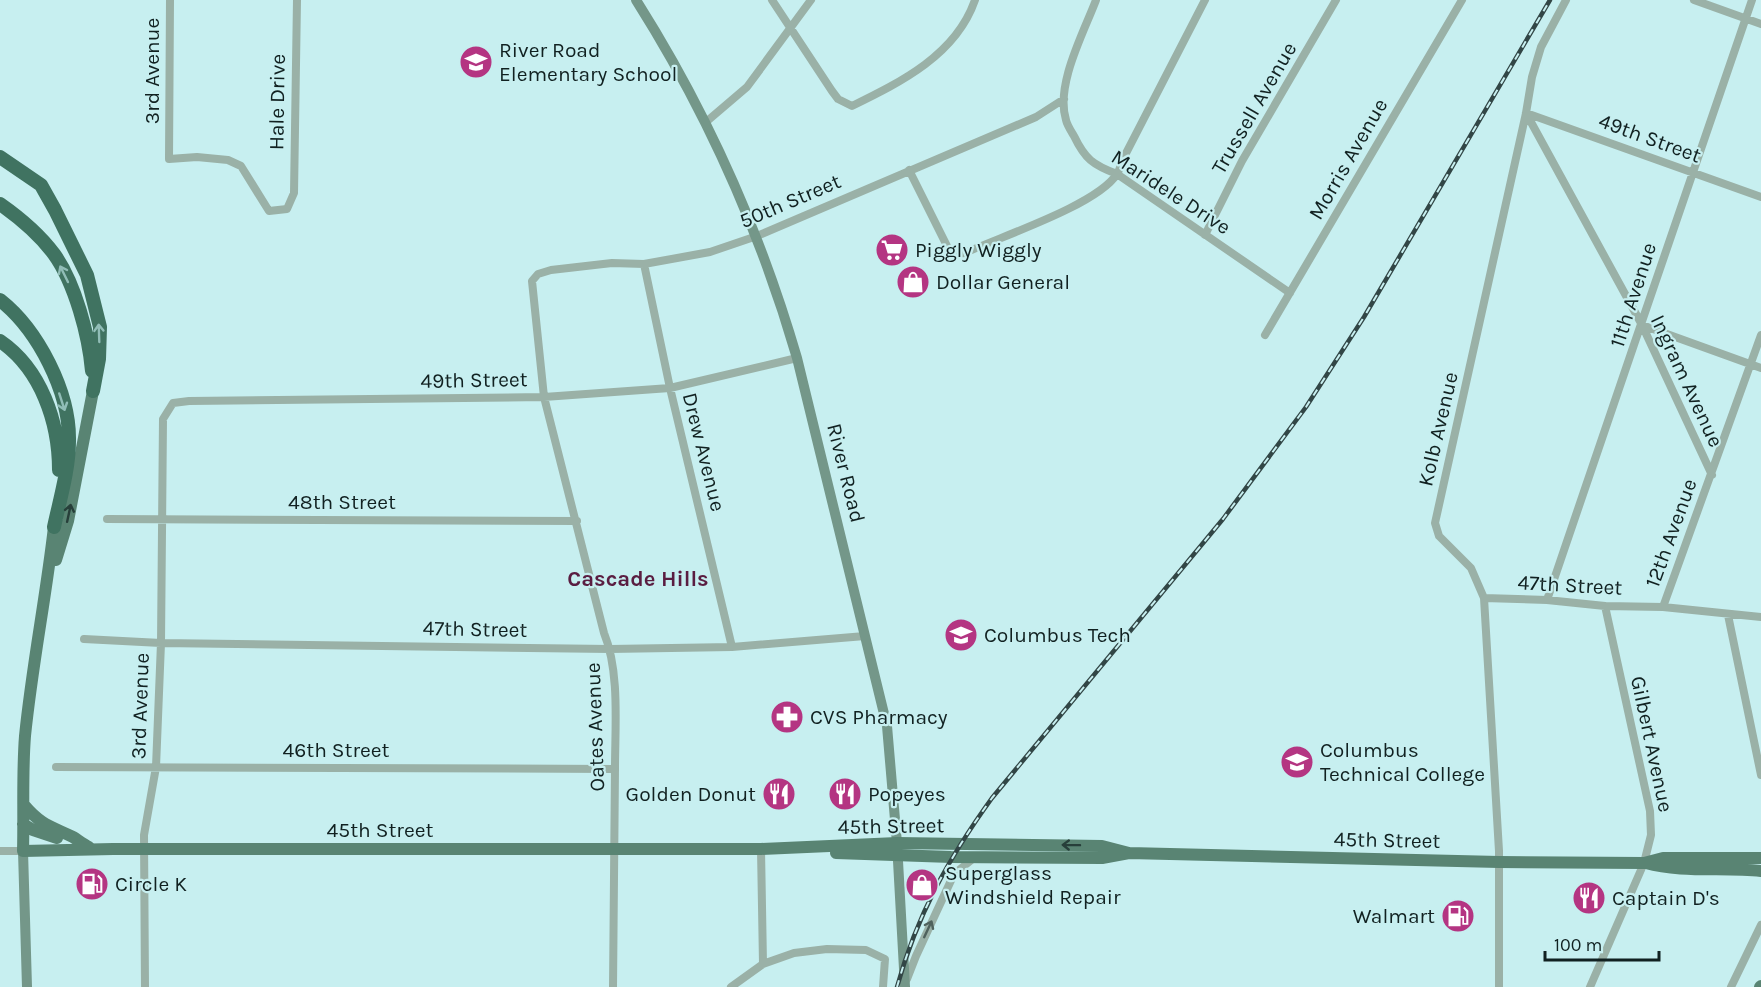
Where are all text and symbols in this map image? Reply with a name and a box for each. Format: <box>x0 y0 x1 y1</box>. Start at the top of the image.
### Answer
street label: 3rd Avenue <box>140 18 164 124</box>
place label: River Road Elementary School <box>499 38 677 86</box>
street label: Trussell Avenue <box>1207 38 1301 178</box>
school or university icon: River Road Elementary School <box>458 44 494 80</box>
street label: Hale Drive <box>264 54 290 150</box>
street label: Morris Avenue <box>1304 94 1392 224</box>
street label: 49th Street <box>1596 108 1705 168</box>
street label: Maridele Drive <box>1107 145 1235 239</box>
street label: 50th Street <box>736 169 844 233</box>
supermarket icon: Piggly Wiggly <box>874 232 910 268</box>
place label: Piggly Wiggly <box>915 238 1042 262</box>
street label: 11th Avenue <box>1605 240 1661 350</box>
shop icon: Dollar General <box>895 264 931 300</box>
one-way arrow <box>58 266 69 284</box>
place label: Dollar General <box>936 270 1070 294</box>
street label: Ingram Avenue <box>1646 311 1728 451</box>
one-way arrow <box>93 324 105 344</box>
street label: 49th Street <box>420 367 528 393</box>
street label: Kolb Avenue <box>1413 369 1463 489</box>
street label: Drew Avenue <box>678 390 730 514</box>
one-way arrow <box>58 392 69 411</box>
street label: River Road <box>822 421 870 525</box>
street label: 12th Avenue <box>1640 475 1702 591</box>
street label: 48th Street <box>288 490 396 514</box>
one-way arrow <box>64 504 75 524</box>
district label: Cascade Hills <box>567 566 709 592</box>
street label: 47th Street <box>1517 570 1623 600</box>
street label: 47th Street <box>422 616 528 642</box>
school or university icon: Columbus Tech <box>943 617 979 653</box>
place label: Columbus Tech <box>984 623 1131 647</box>
street label: 3rd Avenue <box>126 652 154 760</box>
street label: Oates Avenue <box>581 662 609 792</box>
street label: Gilbert Avenue <box>1626 674 1678 814</box>
pharmacy icon: CVS Pharmacy <box>769 699 805 735</box>
place label: CVS Pharmacy <box>810 705 948 729</box>
street label: 46th Street <box>283 738 390 762</box>
place label: Columbus Technical College <box>1320 738 1485 786</box>
school or university icon: Columbus Technical College <box>1279 744 1315 780</box>
restaurant icon: Golden Donut <box>761 776 797 812</box>
restaurant icon: Popeyes <box>827 776 863 812</box>
place label: Golden Donut <box>626 782 756 806</box>
place label: Popeyes <box>868 782 946 806</box>
street label: 45th Street <box>837 813 945 839</box>
street label: 45th Street <box>327 818 433 842</box>
street label: 45th Street <box>1333 827 1441 853</box>
one-way arrow <box>1062 840 1082 851</box>
place label: Superglass Windshield Repair <box>945 861 1121 909</box>
fuel station icon: Circle K <box>74 866 110 902</box>
shop icon: Superglass Windshield Repair <box>904 867 940 903</box>
place label: Circle K <box>115 872 187 896</box>
restaurant icon: Captain D's <box>1571 880 1607 916</box>
place label: Captain D's <box>1612 886 1720 910</box>
fuel station icon: Walmart <box>1440 898 1476 934</box>
place label: Walmart <box>1353 904 1435 928</box>
one-way arrow <box>922 921 934 939</box>
scale bar <box>1545 924 1659 962</box>
text: 100 m <box>1554 934 1602 956</box>

